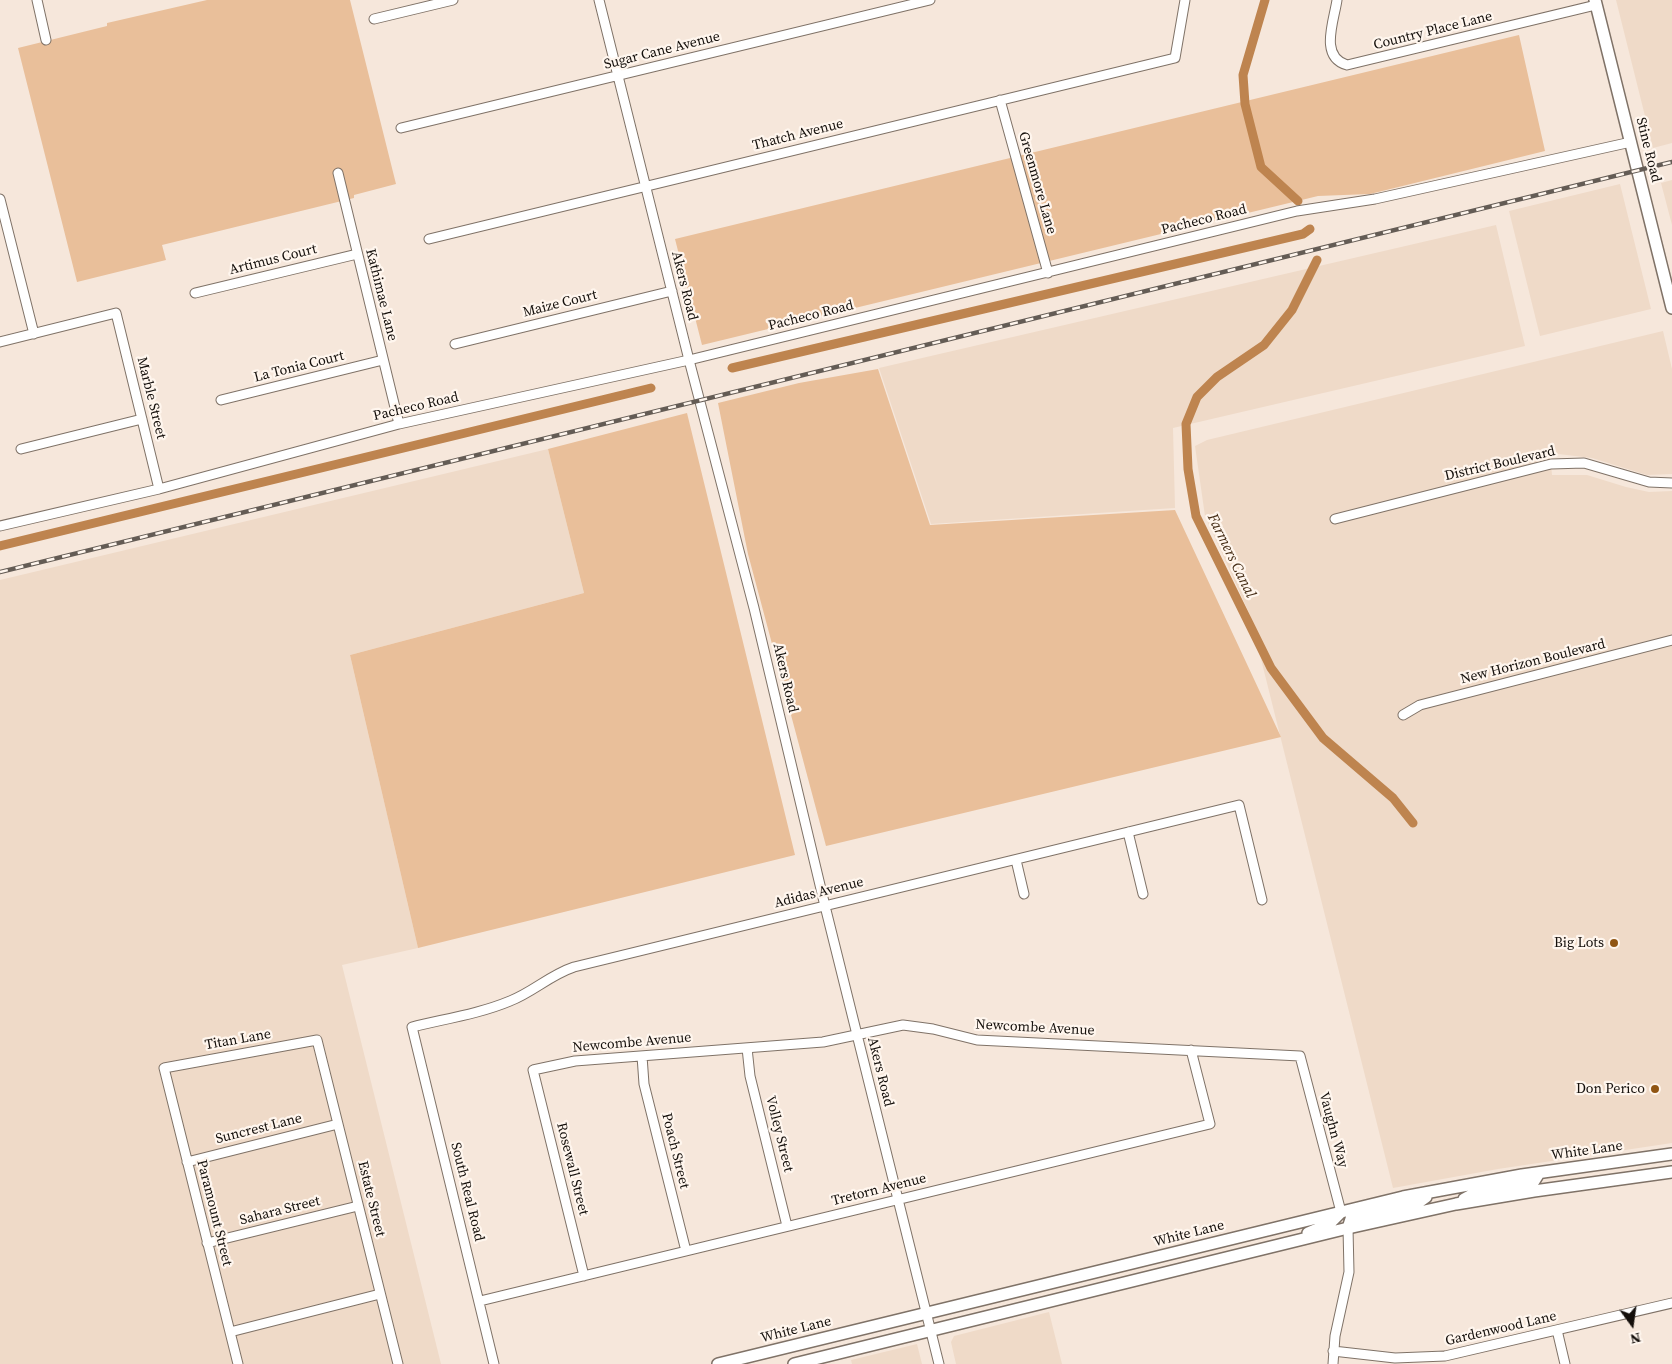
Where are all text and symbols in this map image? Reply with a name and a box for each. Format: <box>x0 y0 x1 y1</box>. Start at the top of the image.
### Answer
street label: Country Place Lane <box>1372 8 1494 54</box>
street label: Sugar Cane Avenue <box>602 28 722 74</box>
street label: Thatch Avenue <box>751 116 845 154</box>
street label: Stine Road <box>1632 116 1664 184</box>
street label: Greenmore Lane <box>1014 130 1060 236</box>
street label: Pacheco Road <box>1160 201 1248 239</box>
street label: Artimus Court <box>228 241 318 279</box>
street label: Kathimae Lane <box>361 247 401 343</box>
street label: Akers Road <box>667 250 701 322</box>
street label: Maize Court <box>521 287 599 321</box>
street label: Pacheco Road <box>767 297 855 335</box>
street label: La Tonia Court <box>252 348 346 386</box>
street label: Marble Street <box>133 355 169 441</box>
street label: Pacheco Road <box>372 389 460 425</box>
street label: District Boulevard <box>1443 443 1557 485</box>
water label: Farmers Canal <box>1203 511 1259 601</box>
street label: New Horizon Boulevard <box>1459 636 1607 688</box>
street label: Akers Road <box>769 642 801 714</box>
street label: Adidas Avenue <box>773 874 865 912</box>
place label: Big Lots <box>1554 935 1604 951</box>
marker: Big Lots <box>1608 937 1620 949</box>
street label: Newcombe Avenue <box>975 1016 1095 1040</box>
street label: Titan Lane <box>204 1026 272 1054</box>
street label: Newcombe Avenue <box>572 1029 692 1057</box>
street label: Akers Road <box>863 1036 897 1108</box>
place label: Don Perico <box>1576 1081 1645 1097</box>
marker: Don Perico <box>1649 1083 1661 1095</box>
street label: Vaughn Way <box>1315 1090 1351 1170</box>
street label: Volley Street <box>761 1094 797 1174</box>
street label: Suncrest Lane <box>214 1110 304 1148</box>
street label: Poach Street <box>657 1111 693 1191</box>
street label: Rosewall Street <box>552 1121 592 1217</box>
street label: White Lane <box>1550 1138 1624 1164</box>
street label: South Real Road <box>447 1141 487 1243</box>
street label: Paramount Street <box>193 1158 235 1268</box>
street label: Estate Street <box>353 1159 389 1239</box>
street label: Tretorn Avenue <box>830 1170 928 1210</box>
street label: Sahara Street <box>238 1193 322 1229</box>
street label: White Lane <box>1152 1217 1226 1251</box>
north arrow <box>1607 1299 1657 1349</box>
street label: Gardenwood Lane <box>1444 1308 1558 1350</box>
street label: White Lane <box>759 1313 833 1347</box>
text: N <box>1628 1328 1643 1349</box>

